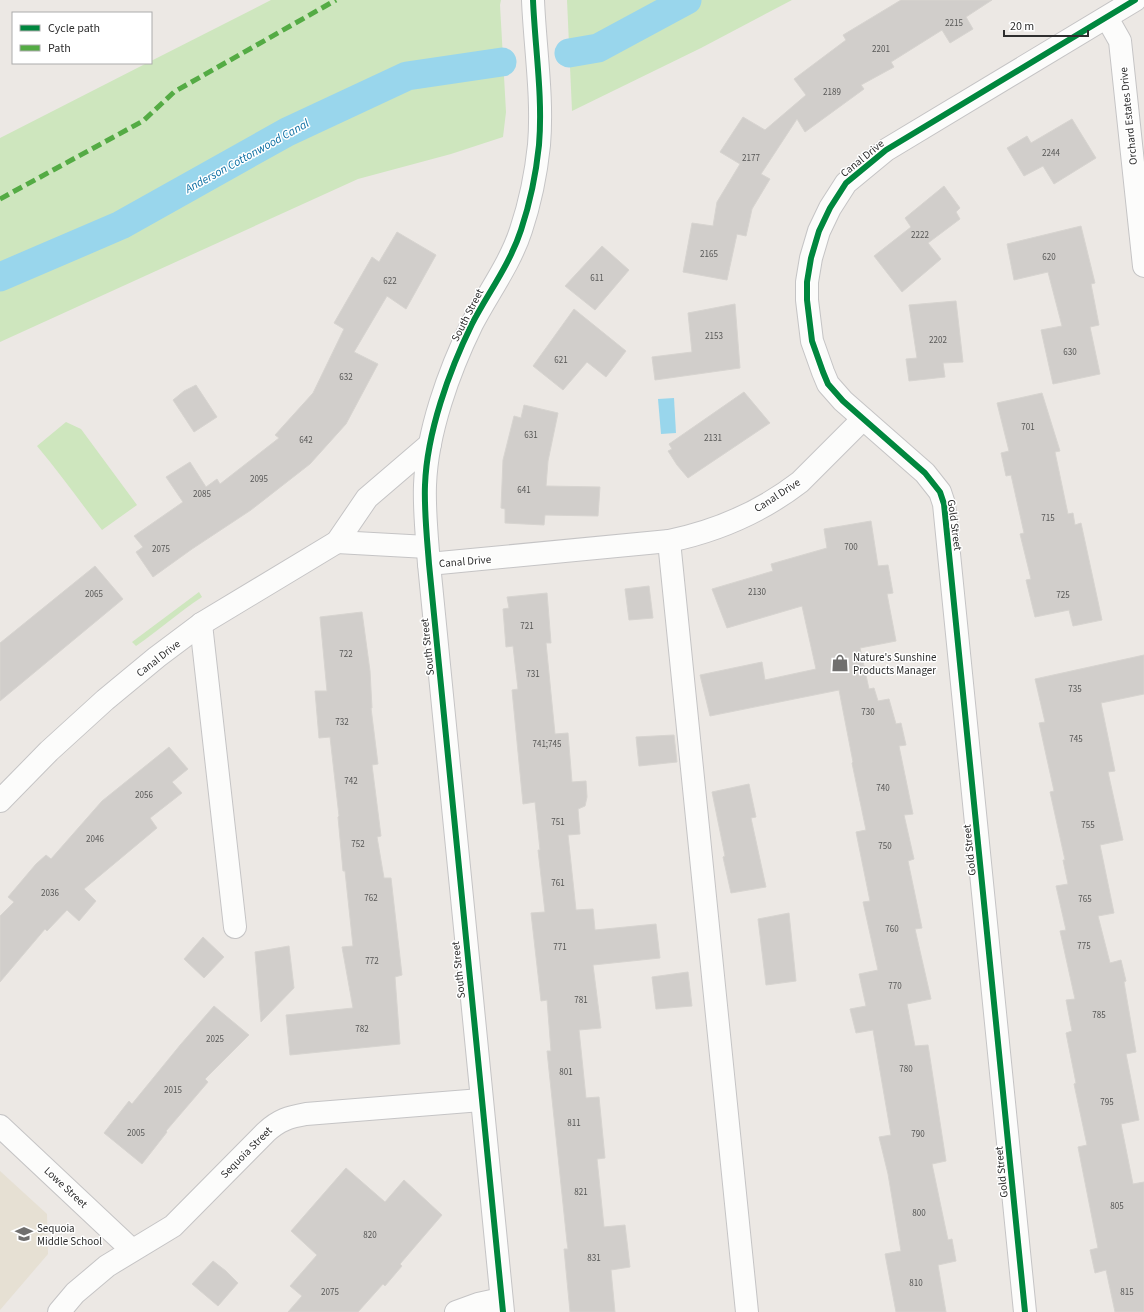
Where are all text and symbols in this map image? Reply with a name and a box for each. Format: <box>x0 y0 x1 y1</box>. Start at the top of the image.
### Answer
legend <box>12 12 152 64</box>
scale bar <box>1004 12 1088 38</box>
house number: 2215 <box>945 17 963 30</box>
text: 20 m <box>1010 18 1034 35</box>
text: Cycle path <box>48 20 100 37</box>
text: Path <box>48 40 71 57</box>
house number: 2201 <box>872 43 890 56</box>
street label: Orchard Estates Drive <box>1116 66 1141 166</box>
house number: 2189 <box>823 86 841 99</box>
water label: Anderson Cottonwood Canal <box>181 115 312 198</box>
street label: Canal Drive <box>837 136 888 181</box>
house number: 2244 <box>1042 147 1060 160</box>
house number: 2177 <box>742 152 760 165</box>
house number: 2222 <box>911 229 929 242</box>
house number: 2165 <box>700 248 718 261</box>
house number: 620 <box>1042 251 1056 264</box>
house number: 611 <box>590 272 604 285</box>
house number: 622 <box>383 275 397 288</box>
street label: South Street <box>448 286 487 344</box>
house number: 2153 <box>705 330 723 343</box>
house number: 2202 <box>929 334 947 347</box>
house number: 630 <box>1063 346 1077 359</box>
house number: 621 <box>554 354 568 367</box>
house number: 632 <box>339 371 353 384</box>
house number: 701 <box>1021 421 1035 434</box>
house number: 631 <box>524 429 538 442</box>
house number: 2131 <box>704 432 722 445</box>
house number: 642 <box>299 434 313 447</box>
house number: 2095 <box>250 473 268 486</box>
street label: Canal Drive <box>751 475 804 516</box>
house number: 641 <box>517 484 531 497</box>
house number: 2085 <box>193 488 211 501</box>
street label: Gold Street <box>943 499 966 552</box>
house number: 715 <box>1041 512 1055 525</box>
house number: 700 <box>844 541 858 554</box>
house number: 2075 <box>152 543 170 556</box>
street label: Canal Drive <box>438 552 492 571</box>
house number: 2130 <box>748 586 766 599</box>
house number: 2065 <box>85 588 103 601</box>
house number: 725 <box>1056 589 1070 602</box>
street label: South Street <box>417 617 438 676</box>
house number: 721 <box>520 620 534 633</box>
street label: Canal Drive <box>133 636 184 680</box>
house number: 722 <box>339 648 353 661</box>
place label: Nature's Sunshine Products Manager <box>853 650 937 678</box>
shop icon: Nature's Sunshine Products Manager <box>830 653 850 673</box>
house number: 731 <box>526 668 540 681</box>
house number: 735 <box>1068 683 1082 696</box>
house number: 730 <box>861 706 875 719</box>
house number: 732 <box>335 716 349 729</box>
house number: 745 <box>1069 733 1083 746</box>
house number: 741;745 <box>532 738 562 751</box>
house number: 742 <box>344 775 358 788</box>
house number: 740 <box>876 782 890 795</box>
house number: 2056 <box>135 789 153 802</box>
house number: 751 <box>551 816 565 829</box>
house number: 755 <box>1081 819 1095 832</box>
street label: Gold Street <box>959 823 980 876</box>
house number: 2046 <box>86 833 104 846</box>
house number: 752 <box>351 838 365 851</box>
house number: 750 <box>878 840 892 853</box>
house number: 761 <box>551 877 565 890</box>
house number: 2036 <box>41 887 59 900</box>
house number: 762 <box>364 892 378 905</box>
house number: 765 <box>1078 893 1092 906</box>
house number: 760 <box>885 923 899 936</box>
street label: South Street <box>448 940 469 999</box>
house number: 775 <box>1077 940 1091 953</box>
house number: 771 <box>553 941 567 954</box>
house number: 772 <box>365 955 379 968</box>
house number: 770 <box>888 980 902 993</box>
house number: 781 <box>574 994 588 1007</box>
house number: 785 <box>1092 1009 1106 1022</box>
house number: 782 <box>355 1023 369 1036</box>
house number: 2025 <box>206 1033 224 1046</box>
house number: 780 <box>899 1063 913 1076</box>
house number: 801 <box>559 1066 573 1079</box>
house number: 2015 <box>164 1084 182 1097</box>
house number: 795 <box>1100 1096 1114 1109</box>
house number: 811 <box>567 1117 581 1130</box>
street label: Sequoia Street <box>217 1123 276 1181</box>
house number: 2005 <box>127 1127 145 1140</box>
house number: 790 <box>911 1128 925 1141</box>
street label: Gold Street <box>991 1145 1012 1198</box>
street label: Lowe Street <box>41 1163 91 1212</box>
house number: 821 <box>574 1186 588 1199</box>
house number: 805 <box>1110 1200 1124 1213</box>
house number: 800 <box>912 1207 926 1220</box>
place label: Sequoia Middle School <box>37 1221 102 1249</box>
school or university icon: Sequoia Middle School <box>14 1224 34 1244</box>
house number: 820 <box>363 1229 377 1242</box>
house number: 831 <box>587 1252 601 1265</box>
house number: 810 <box>909 1277 923 1290</box>
house number: 2075 <box>321 1286 339 1299</box>
house number: 815 <box>1120 1286 1134 1299</box>

